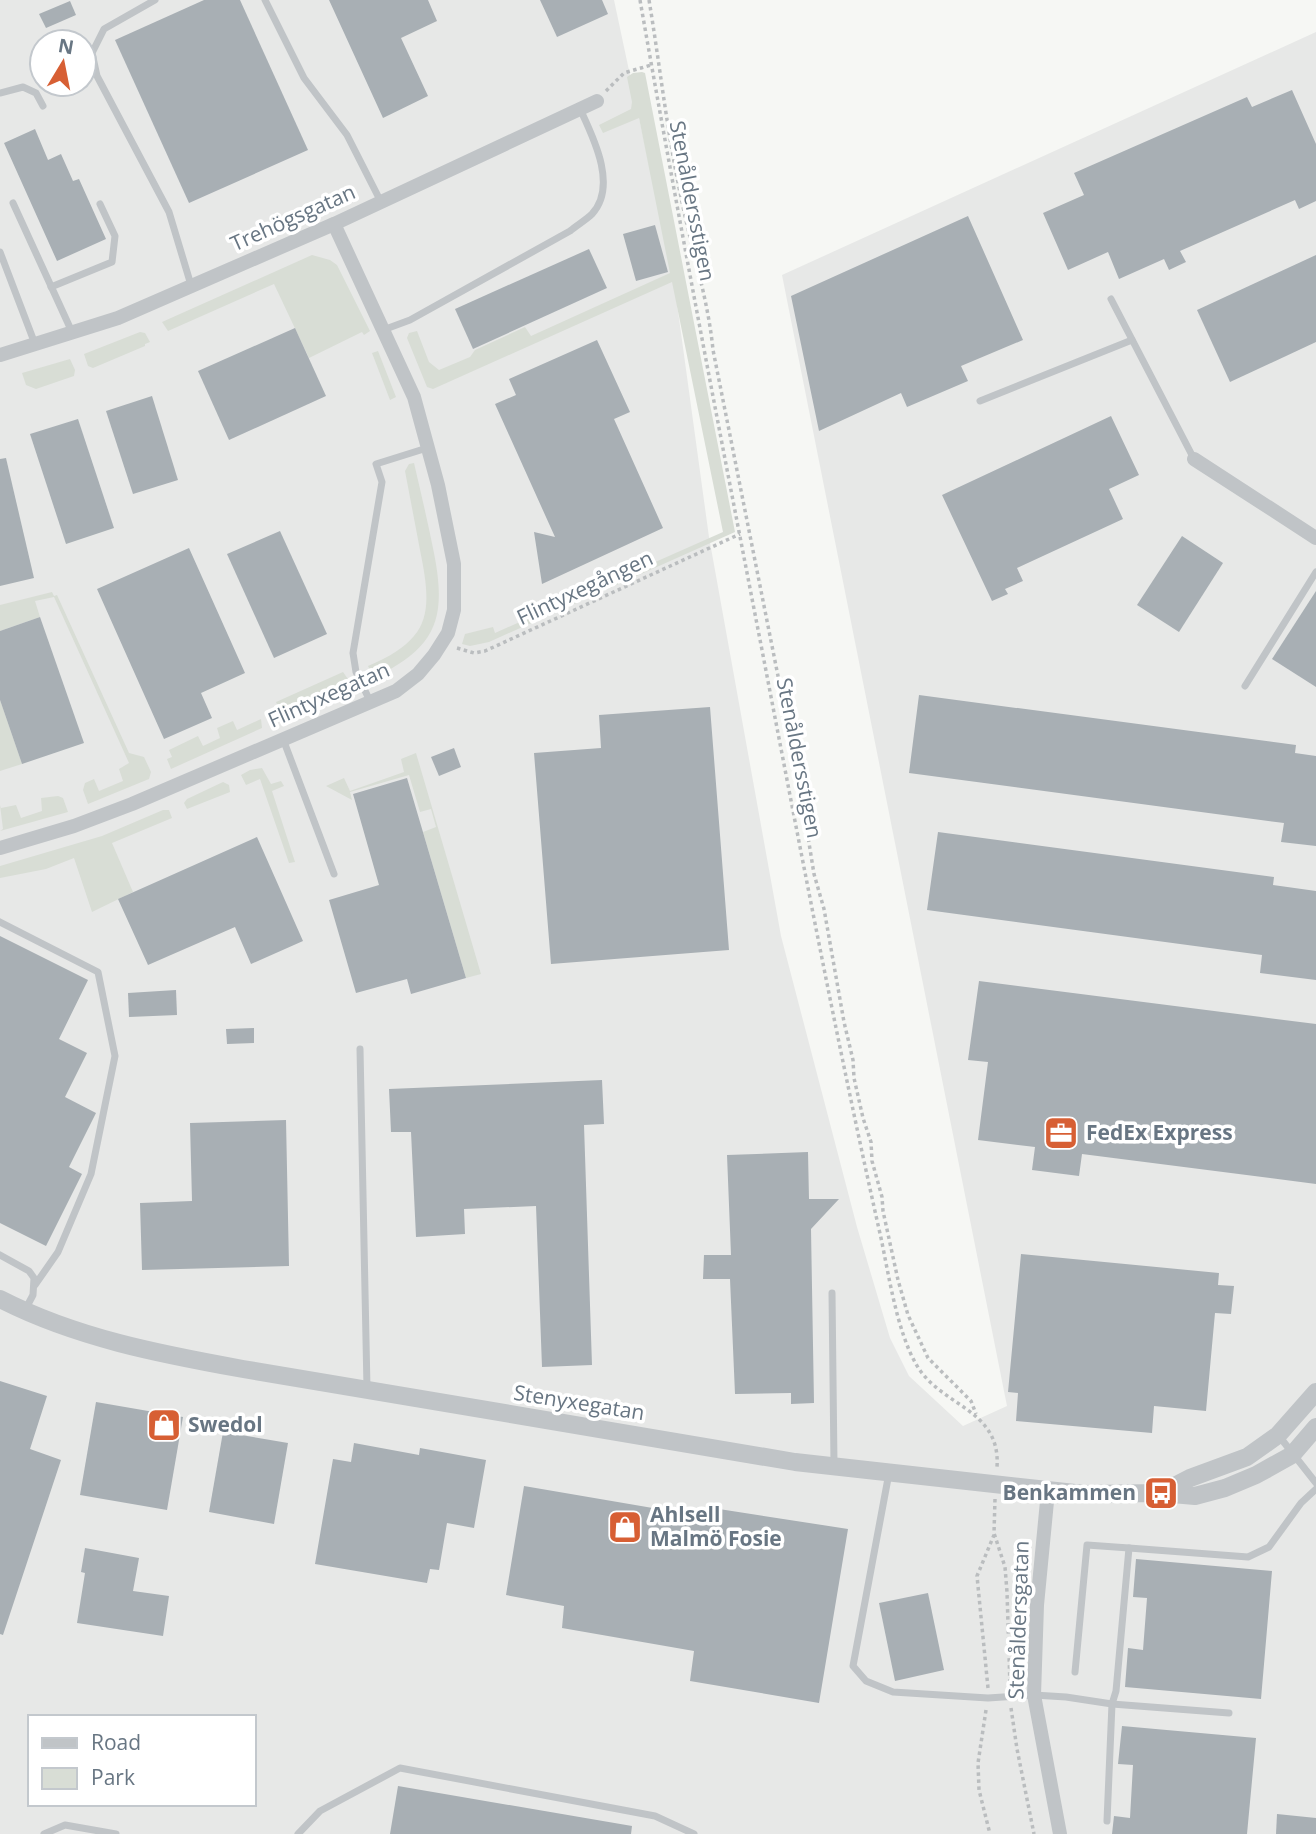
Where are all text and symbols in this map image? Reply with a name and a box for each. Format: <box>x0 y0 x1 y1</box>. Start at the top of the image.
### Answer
north arrow <box>28 28 98 98</box>
text: N <box>56 32 76 60</box>
street label: Stenåldersstigen <box>664 118 722 283</box>
street label: Trehögsgatan <box>226 177 359 257</box>
street label: Flintyxegången <box>512 543 657 631</box>
street label: Flintyxegatan <box>263 655 394 733</box>
street label: Stenåldersstigen <box>771 675 829 840</box>
office icon: FedEx Express <box>1042 1114 1080 1152</box>
place label: FedEx Express <box>1086 1118 1233 1146</box>
street label: Stenyxegatan <box>512 1378 647 1426</box>
shop icon: Swedol <box>145 1406 183 1444</box>
place label: Swedol <box>188 1410 263 1438</box>
bus stop icon: Benkammen <box>1142 1474 1180 1512</box>
place label: Benkammen <box>1003 1478 1136 1506</box>
place label: Ahlsell Malmö Fosie <box>650 1500 782 1552</box>
shop icon: Ahlsell Malmö Fosie <box>606 1508 644 1546</box>
street label: Stenåldersgatan <box>1001 1540 1035 1700</box>
legend <box>28 1715 256 1806</box>
text: Road <box>91 1728 141 1756</box>
text: Park <box>91 1763 135 1791</box>

